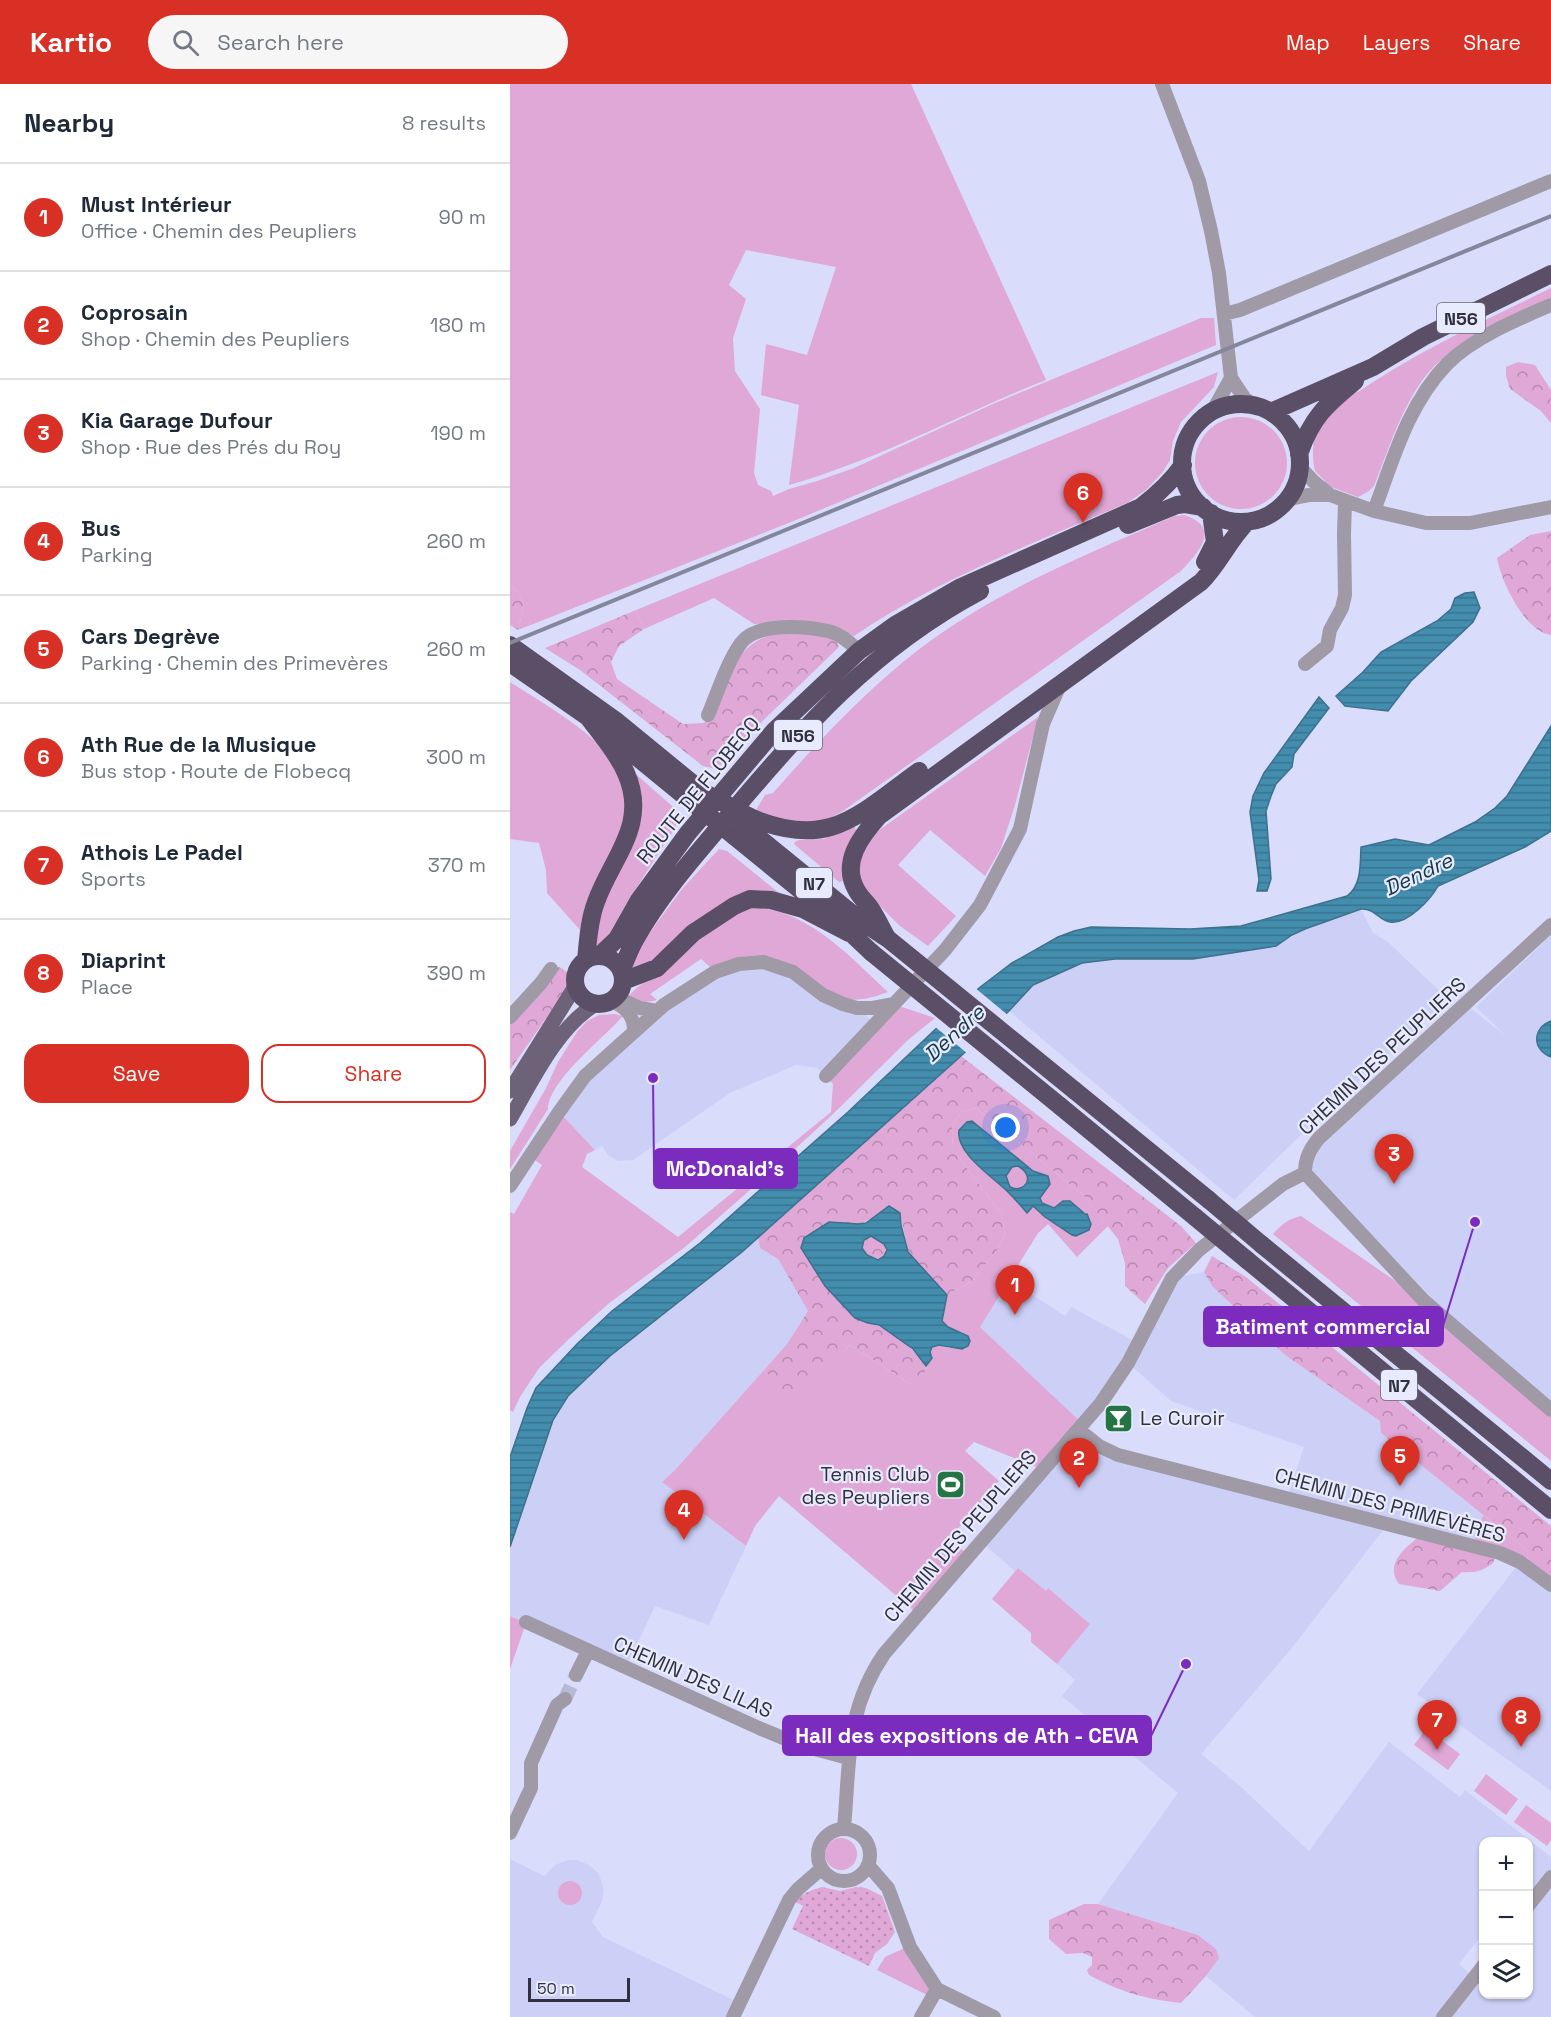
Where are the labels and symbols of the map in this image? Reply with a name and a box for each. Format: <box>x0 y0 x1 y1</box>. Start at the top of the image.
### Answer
road number: N56 <box>1437 303 1485 333</box>
pin: 6 <box>1064 474 1102 523</box>
street label: ROUTE DE FLOBECQ <box>631 711 765 869</box>
road number: N56 <box>774 720 822 750</box>
water label: Dendre <box>1379 846 1458 902</box>
road number: N7 <box>796 868 832 898</box>
street label: CHEMIN DES PEUPLIERS <box>1293 971 1471 1141</box>
water label: Dendre <box>918 998 991 1067</box>
your location <box>991 1113 1020 1142</box>
pin: 3 <box>1374 1134 1414 1184</box>
callout: McDonald's <box>654 1149 797 1188</box>
text: McDonald's <box>666 1155 784 1182</box>
pin: 1 <box>996 1266 1034 1315</box>
callout: Batiment commercial <box>1204 1307 1443 1346</box>
text: Batiment commercial <box>1216 1313 1430 1340</box>
road number: N7 <box>1381 1370 1417 1400</box>
bar icon: Le Curoir <box>1103 1402 1135 1434</box>
place label: Le Curoir <box>1140 1405 1225 1431</box>
pin: 5 <box>1380 1436 1420 1486</box>
pin: 2 <box>1060 1438 1098 1488</box>
street label: CHEMIN DES PEUPLIERS <box>878 1444 1042 1628</box>
place label: Tennis Club des Peupliers <box>801 1461 930 1510</box>
street label: CHEMIN DES PRIMEVÈRES <box>1272 1462 1508 1548</box>
sports icon: Tennis Club des Peupliers <box>935 1469 967 1501</box>
pin: 4 <box>664 1490 704 1540</box>
street label: CHEMIN DES LILAS <box>609 1630 777 1724</box>
pin: 8 <box>1502 1698 1540 1747</box>
pin: 7 <box>1418 1700 1456 1750</box>
callout: Hall des expositions de Ath - CEVA <box>783 1716 1151 1755</box>
text: Hall des expositions de Ath - CEVA <box>795 1722 1139 1749</box>
scale bar <box>528 1975 630 2002</box>

